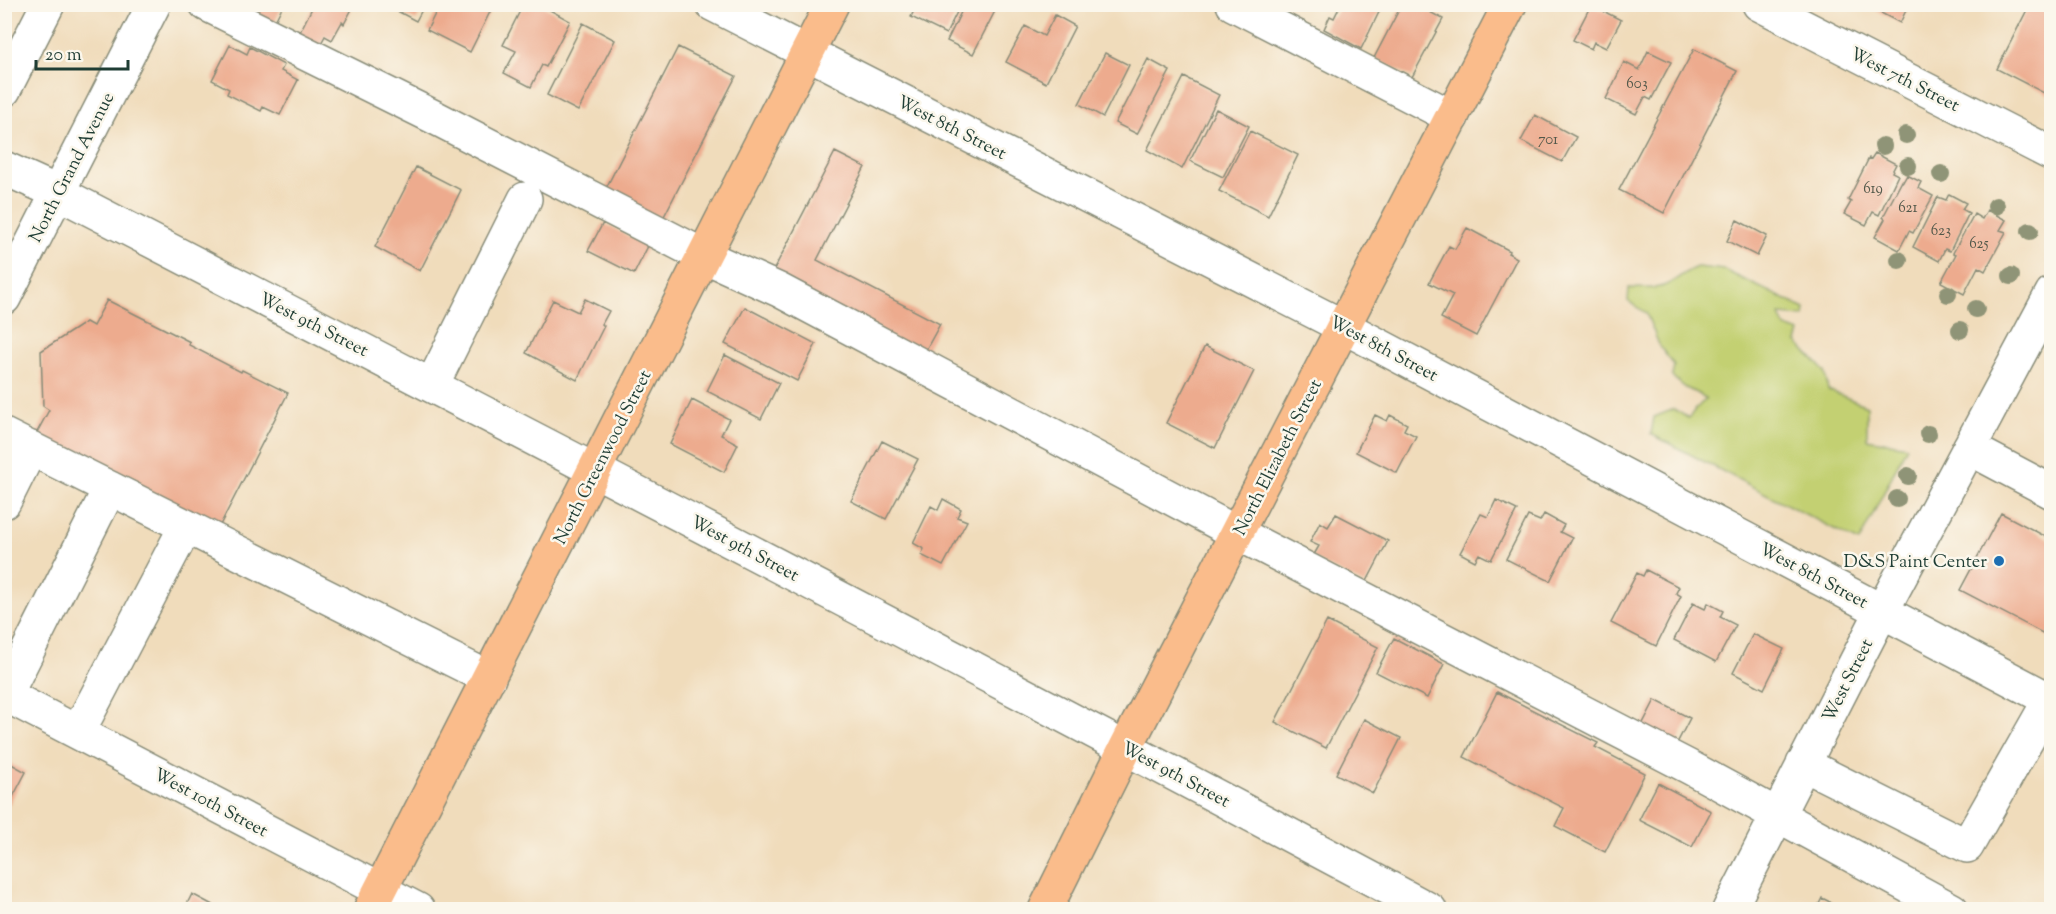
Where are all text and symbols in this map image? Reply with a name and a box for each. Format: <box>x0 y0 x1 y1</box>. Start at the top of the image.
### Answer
scale bar <box>36 33 128 71</box>
street label: West 7th Street <box>1845 42 1963 120</box>
text: 20 m <box>45 43 82 69</box>
house number: 603 <box>1626 74 1648 95</box>
street label: North Grand Avenue <box>24 88 122 248</box>
street label: West 8th Street <box>892 90 1010 168</box>
house number: 701 <box>1538 130 1558 151</box>
house number: 619 <box>1863 179 1883 200</box>
house number: 621 <box>1898 198 1918 219</box>
house number: 623 <box>1931 221 1951 242</box>
house number: 625 <box>1969 234 1989 255</box>
street label: West 9th Street <box>254 287 372 364</box>
street label: West 8th Street <box>1324 310 1442 389</box>
street label: North Greenwood Street <box>548 366 659 550</box>
street label: North Elizabeth Street <box>1228 375 1329 541</box>
street label: West 9th Street <box>685 510 803 589</box>
street label: West 8th Street <box>1754 537 1872 616</box>
place label: D&S Paint Center <box>1844 550 1987 576</box>
marker: D&S Paint Center <box>1992 554 2006 568</box>
street label: West Street <box>1817 635 1881 727</box>
street label: West 9th Street <box>1116 736 1234 815</box>
street label: West 10th Street <box>148 763 272 845</box>

